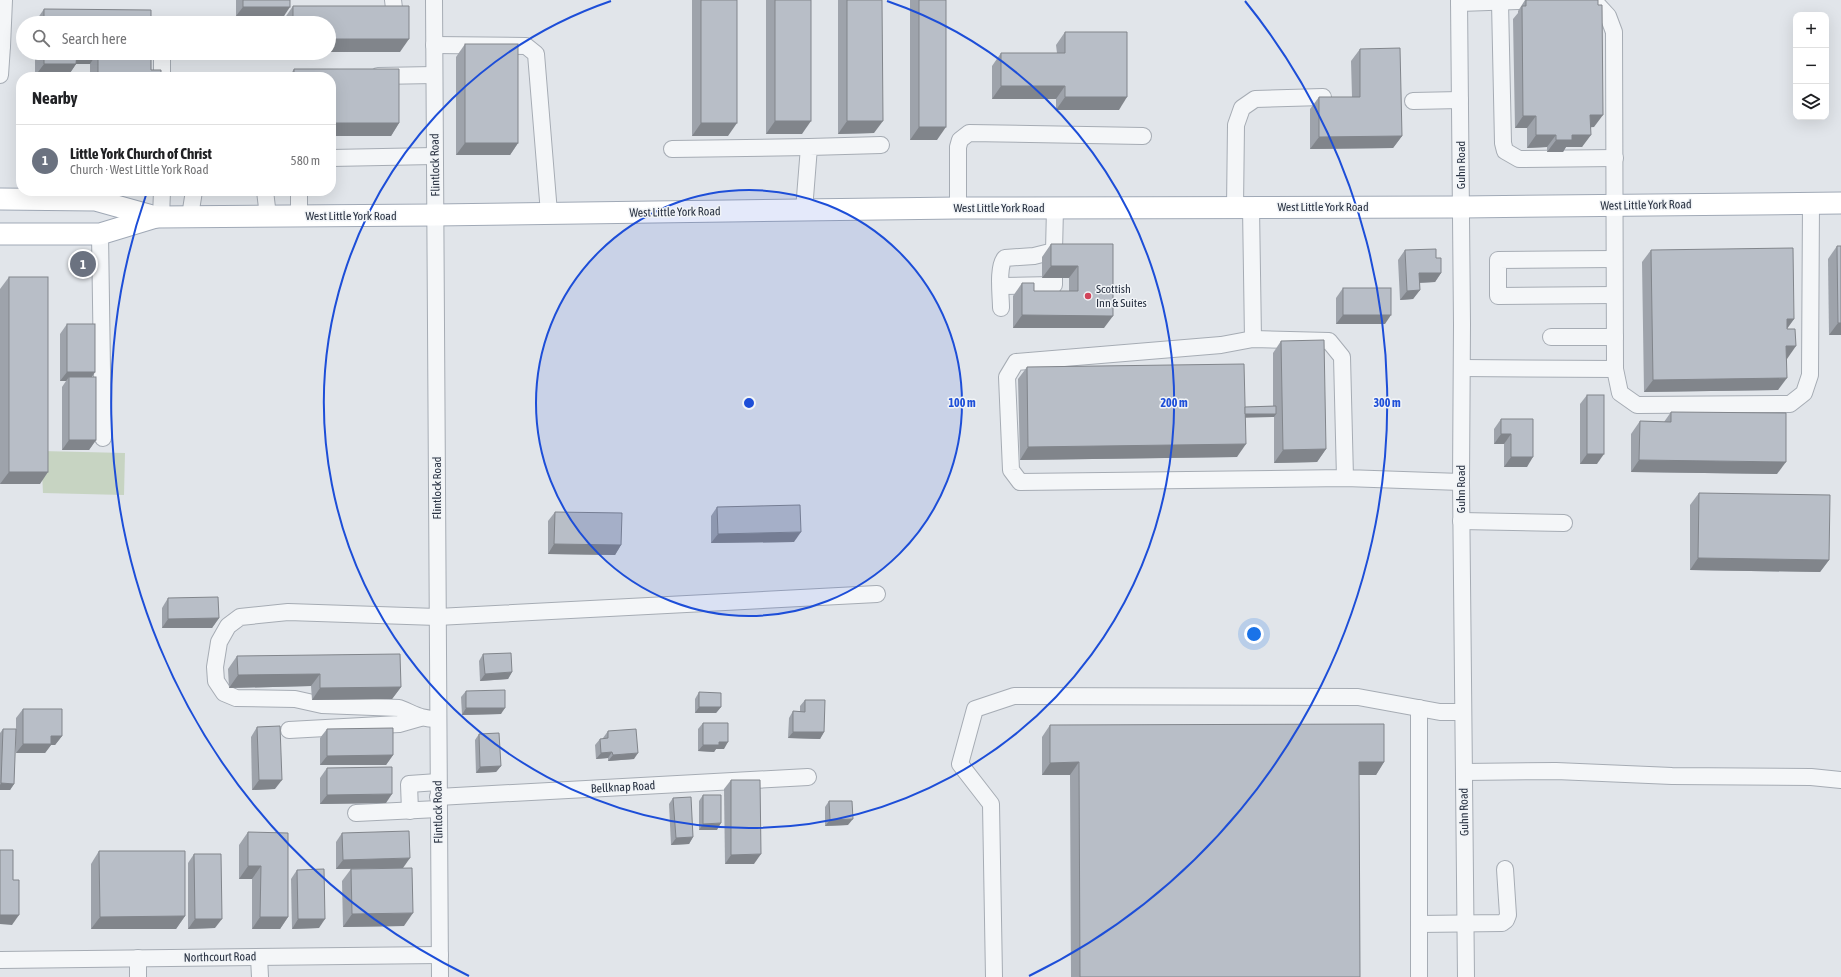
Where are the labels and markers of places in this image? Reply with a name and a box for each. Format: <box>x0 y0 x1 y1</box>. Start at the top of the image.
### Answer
pin: 1 <box>70 249 96 279</box>
place label: Scottish Inn & Suites <box>1096 282 1147 310</box>
marker: Scottish Inn & Suites <box>1083 291 1093 301</box>
centre of rings <box>742 396 756 410</box>

